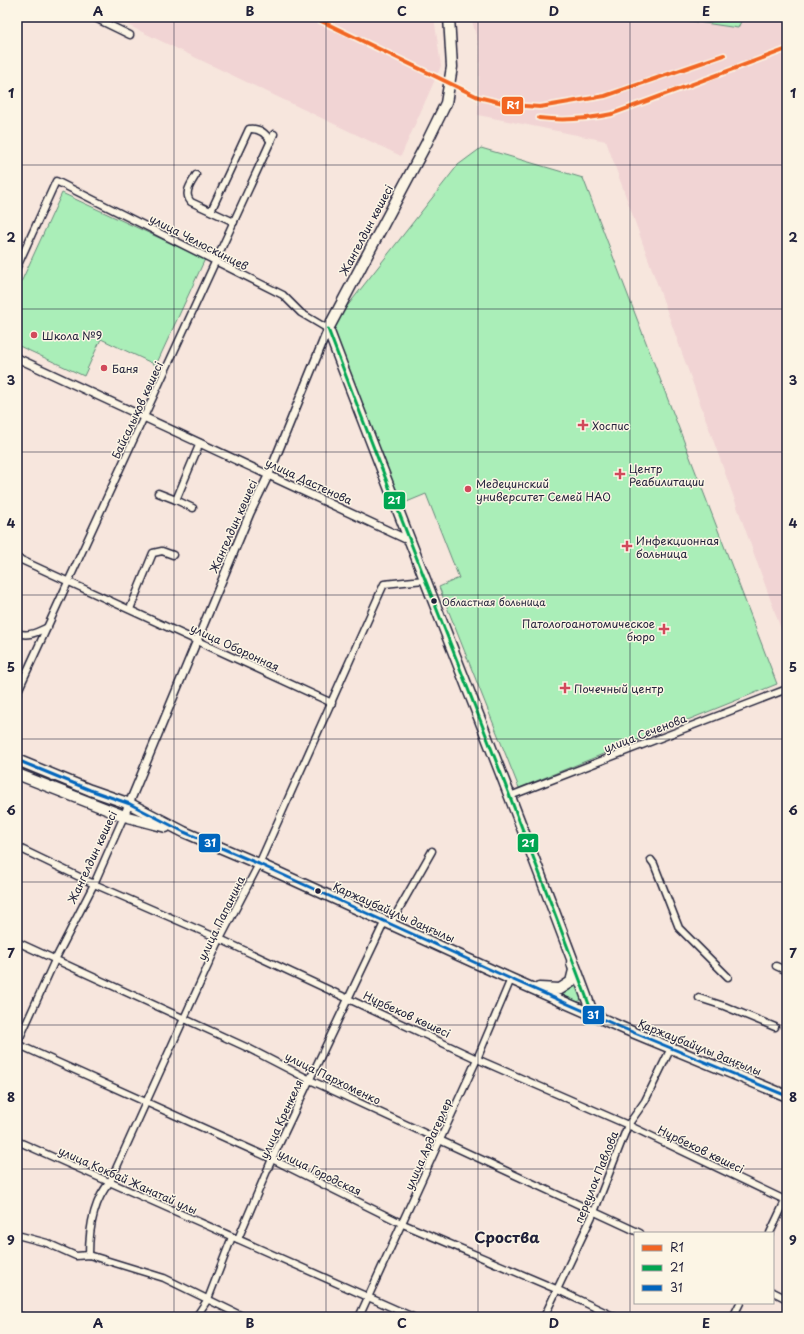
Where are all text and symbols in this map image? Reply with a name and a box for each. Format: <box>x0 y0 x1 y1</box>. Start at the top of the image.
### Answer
text: A <box>93 1 103 20</box>
text: B <box>246 1 255 20</box>
text: C <box>397 1 407 20</box>
text: D <box>549 1 559 20</box>
text: E <box>702 1 710 20</box>
text: 1 <box>8 83 14 102</box>
text: 1 <box>790 83 796 102</box>
line badge: R1 <box>501 96 524 115</box>
text: R1 <box>507 96 519 113</box>
street label: Жангелдин көшесі <box>334 182 397 279</box>
street label: улица Челюскинцев <box>147 210 251 274</box>
text: 2 <box>6 227 16 246</box>
text: 2 <box>788 227 798 246</box>
place label: Школа №9 <box>42 327 102 344</box>
marker: Школа №9 <box>29 330 39 340</box>
street label: Байсалықов көшесі <box>107 359 167 461</box>
place label: Баня <box>112 360 139 377</box>
marker: Баня <box>99 363 109 373</box>
text: 3 <box>7 370 16 389</box>
text: 3 <box>789 370 798 389</box>
place label: Хоспис <box>592 417 630 434</box>
marker: Хоспис <box>577 419 589 431</box>
street label: улица Дастенова <box>263 453 355 509</box>
place label: Центр Реабилитации <box>629 460 705 490</box>
marker: Центр Реабилитации <box>614 468 626 480</box>
place label: Медецинский университет Семей НАО <box>476 475 611 505</box>
street label: Жангелдин көшесі <box>204 477 261 576</box>
marker: Медецинский университет Семей НАО <box>463 484 473 494</box>
line badge: 21 <box>383 491 406 510</box>
text: 21 <box>388 491 400 508</box>
text: 4 <box>7 513 16 532</box>
text: 4 <box>789 513 798 532</box>
place label: Инфекционная больница <box>636 532 719 562</box>
marker: Инфекционная больница <box>621 540 633 552</box>
place label: Областная больница <box>442 594 546 609</box>
marker: Областная больница <box>429 596 439 606</box>
place label: Патологоанотомическое бюро <box>522 615 655 645</box>
street label: улица Оборонная <box>188 619 282 675</box>
marker: Патологоанотомическое бюро <box>658 623 670 635</box>
text: 5 <box>7 657 15 676</box>
text: 5 <box>789 657 797 676</box>
place label: Почечный центр <box>574 680 664 697</box>
marker: Почечный центр <box>559 682 571 694</box>
street label: улица Сеченова <box>601 709 689 757</box>
text: 6 <box>6 800 16 819</box>
text: 6 <box>788 800 798 819</box>
street label: Жангелдин көшесі <box>63 808 121 907</box>
line badge: 31 <box>198 833 221 853</box>
line badge: 21 <box>517 833 539 853</box>
text: 31 <box>204 834 216 851</box>
text: 21 <box>522 834 534 851</box>
street label: улица Папанина <box>193 873 249 963</box>
street label: Қаржаубайұлы даңғылы <box>330 877 458 947</box>
unlabelled marker <box>313 886 323 896</box>
text: 7 <box>7 943 15 962</box>
text: 7 <box>789 943 797 962</box>
street label: Нұрбеков көшесі <box>361 986 453 1042</box>
line badge: 31 <box>582 1005 605 1025</box>
text: 31 <box>587 1006 599 1023</box>
street label: Қаржаубайұлы даңғылы <box>636 1014 764 1080</box>
street label: улица Пархоменко <box>282 1047 384 1109</box>
street label: улица Кренкеля <box>255 1077 307 1161</box>
text: 8 <box>7 1087 15 1106</box>
text: 8 <box>789 1087 797 1106</box>
street label: улица Ардагерлер <box>400 1095 456 1193</box>
street label: Нұрбеков көшесі <box>655 1121 747 1177</box>
street label: переулок Павлова <box>570 1128 622 1226</box>
street label: улица Кокбай Жанатай улы <box>56 1142 200 1218</box>
street label: улица Городская <box>276 1145 364 1199</box>
district label: Сроства <box>474 1225 540 1248</box>
text: 9 <box>7 1230 15 1249</box>
text: 9 <box>789 1230 797 1249</box>
legend <box>634 1232 774 1304</box>
text: R1 <box>670 1238 684 1256</box>
text: 21 <box>670 1258 684 1276</box>
text: 31 <box>670 1278 683 1296</box>
text: A <box>93 1313 103 1332</box>
text: B <box>246 1313 255 1332</box>
text: C <box>397 1313 407 1332</box>
text: D <box>549 1313 559 1332</box>
text: E <box>702 1313 710 1332</box>

